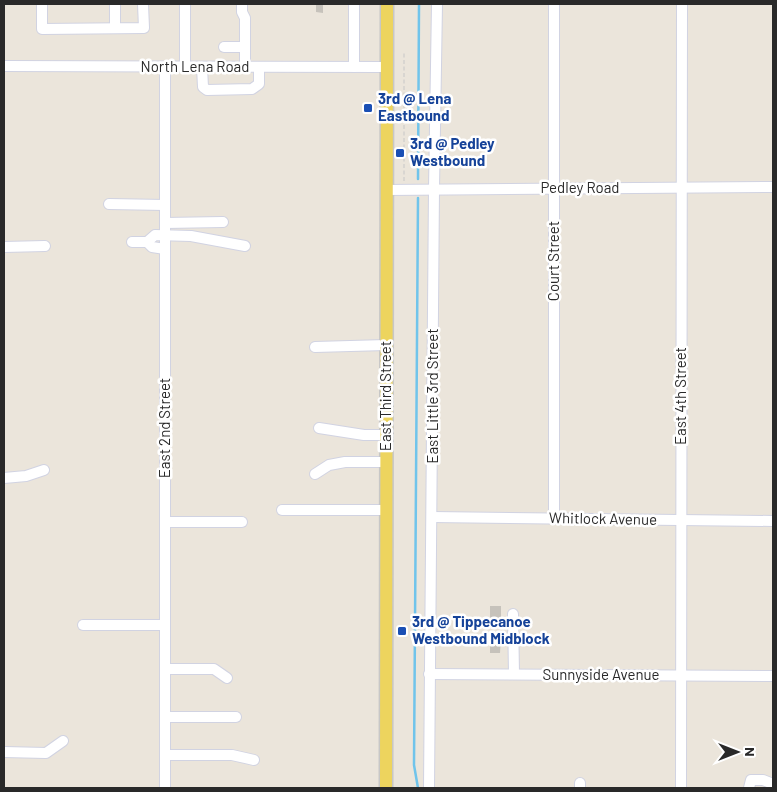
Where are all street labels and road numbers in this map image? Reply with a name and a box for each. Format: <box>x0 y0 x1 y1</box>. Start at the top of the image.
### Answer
street label: North Lena Road <box>141 57 249 75</box>
street label: Pedley Road <box>540 178 620 196</box>
street label: Court Street <box>544 221 562 301</box>
street label: East Little 3rd Street <box>423 328 441 464</box>
street label: East Third Street <box>376 341 394 451</box>
street label: East 4th Street <box>671 347 689 445</box>
street label: East 2nd Street <box>155 378 173 478</box>
street label: Whitlock Avenue <box>549 508 657 528</box>
street label: Sunnyside Avenue <box>542 665 660 683</box>

